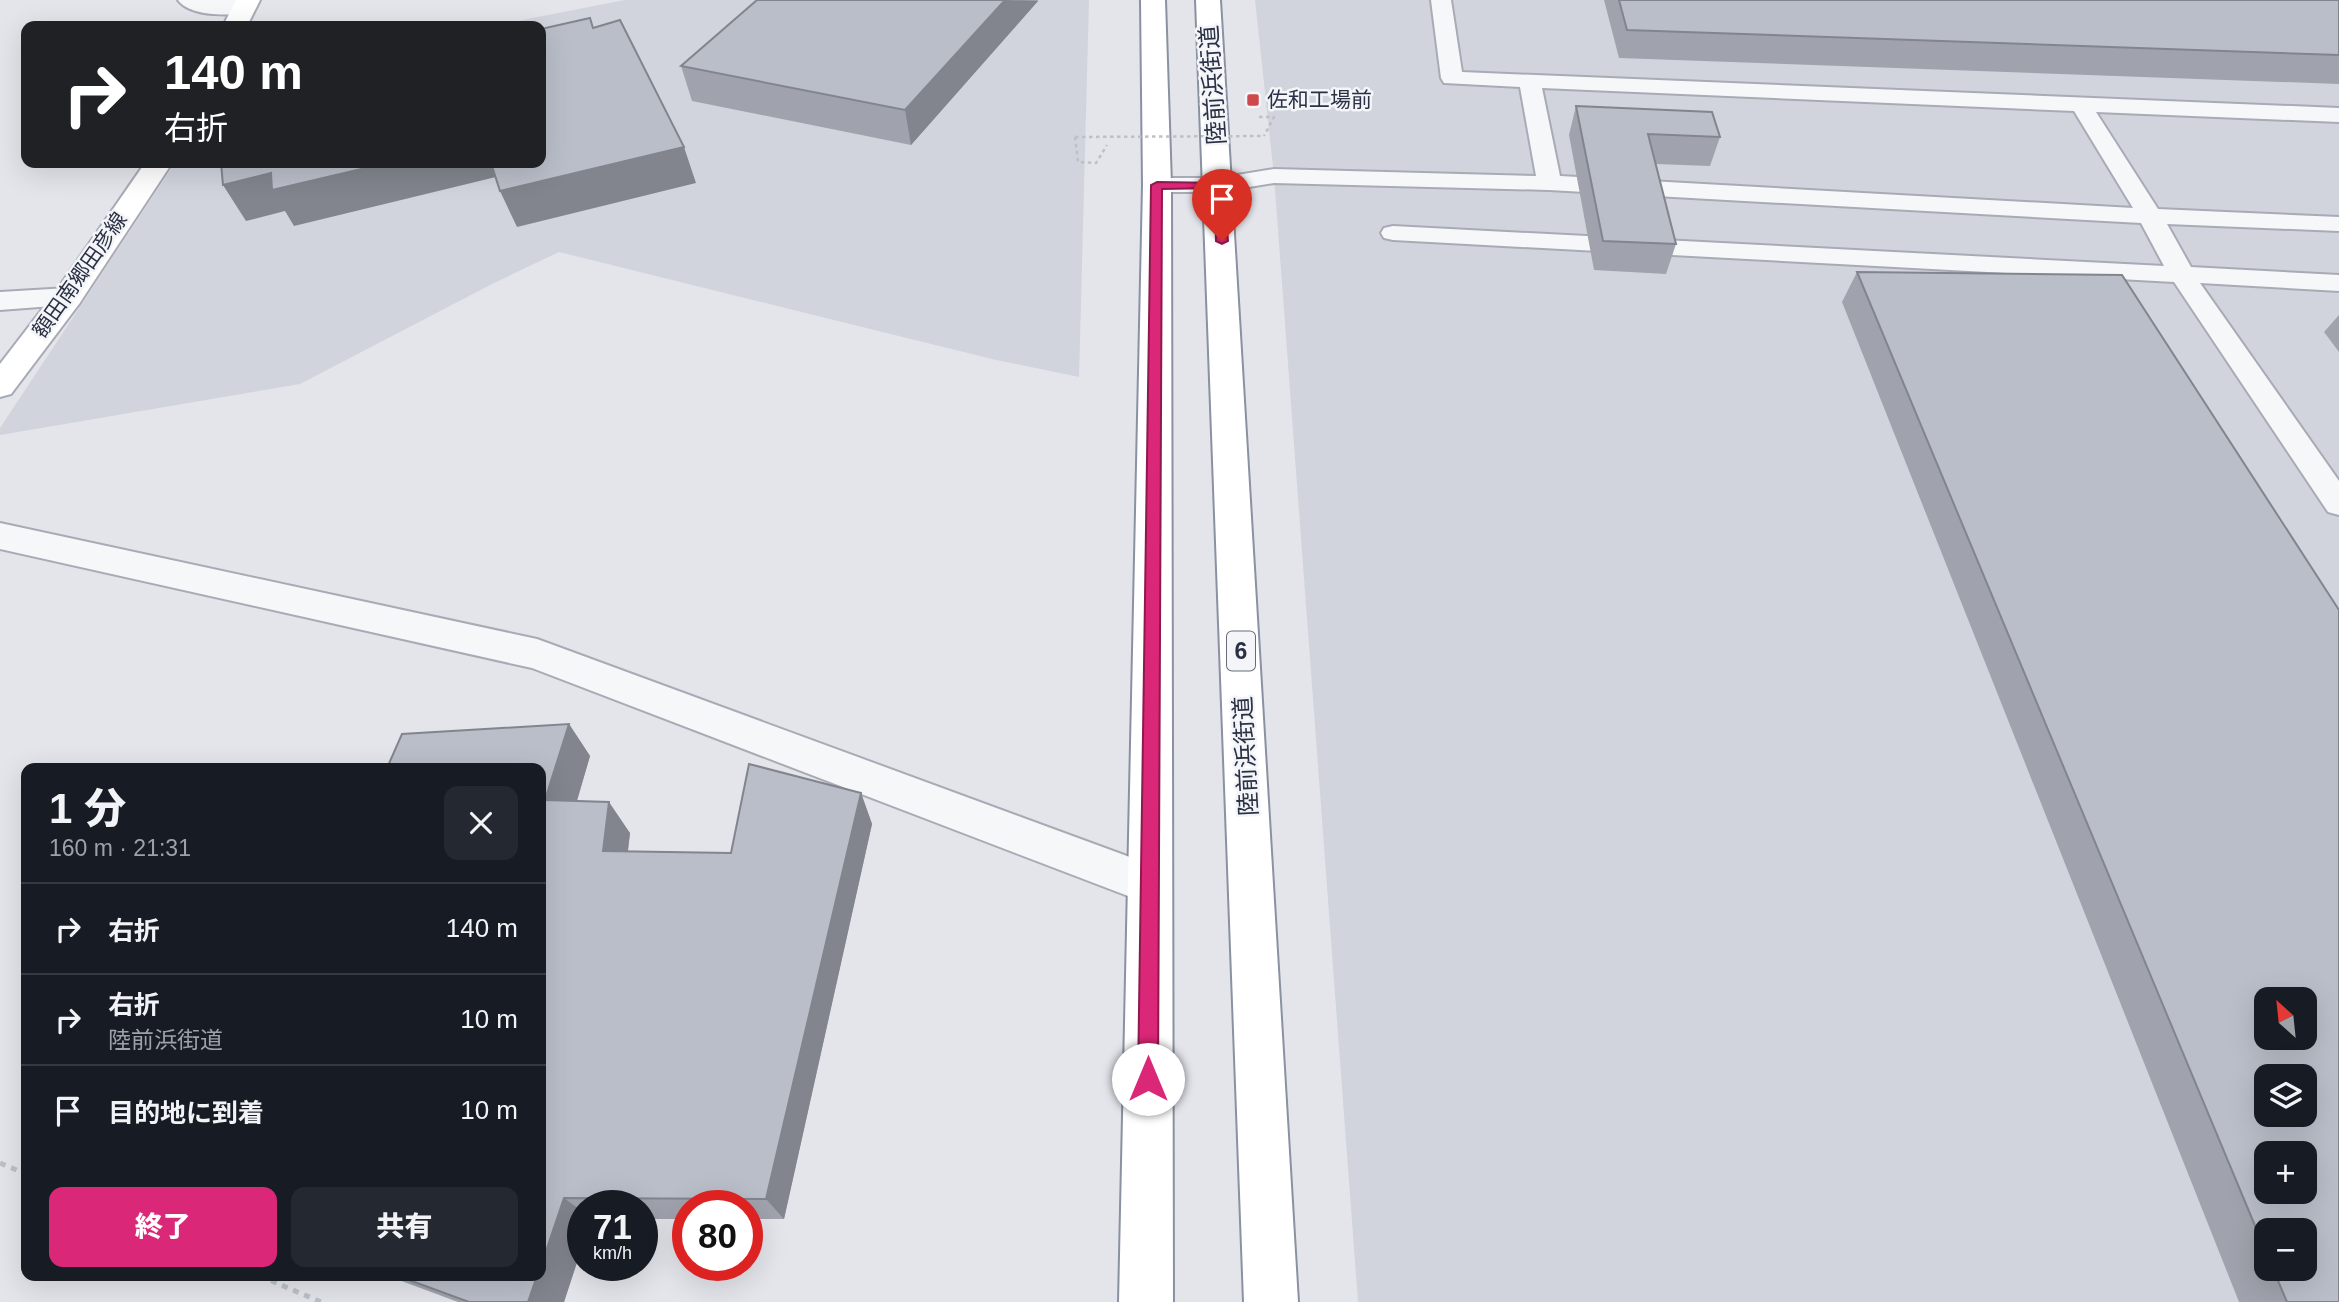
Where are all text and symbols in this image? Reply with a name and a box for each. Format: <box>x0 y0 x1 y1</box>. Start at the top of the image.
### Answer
street label: 陸前浜街道 <box>1195 24 1230 146</box>
text: 140 m <box>164 45 303 99</box>
icon: right <box>49 49 140 140</box>
place label: 佐和工場前 <box>1267 88 1372 111</box>
marker: 佐和工場前 <box>1245 92 1261 108</box>
text: 右折 <box>164 110 228 146</box>
pin <box>1192 169 1252 241</box>
icon: arrive <box>1203 180 1241 218</box>
street label: 額田南郷田彦線 <box>28 208 131 342</box>
road number: 6 <box>1227 632 1255 670</box>
street label: 陸前浜街道 <box>1229 695 1262 817</box>
text: 1 分 <box>49 785 126 832</box>
button: close <box>444 786 518 860</box>
text: 160 m · 21:31 <box>49 835 191 861</box>
icon: right <box>49 910 87 948</box>
text: 140 m <box>446 913 518 943</box>
text: 右折 <box>108 916 160 946</box>
north arrow <box>2254 987 2317 1050</box>
map controls <box>2254 987 2317 1281</box>
text: 右折 <box>108 990 160 1020</box>
icon: right <box>49 1001 87 1039</box>
text: 10 m <box>460 1004 518 1034</box>
text: 陸前浜街道 <box>108 1027 223 1053</box>
position arrow <box>1111 1042 1185 1116</box>
button: layers <box>2254 1064 2317 1127</box>
icon: arrive <box>49 1092 87 1130</box>
text: 10 m <box>460 1095 518 1125</box>
text: 目的地に到着 <box>108 1098 264 1128</box>
button: + <box>2254 1141 2317 1204</box>
button: 終了 <box>49 1187 277 1267</box>
button: 共有 <box>291 1187 518 1267</box>
speed limit sign: 80 <box>672 1190 763 1281</box>
text: 71 <box>593 1207 632 1246</box>
button: − <box>2254 1218 2317 1281</box>
text: km/h <box>593 1243 632 1263</box>

